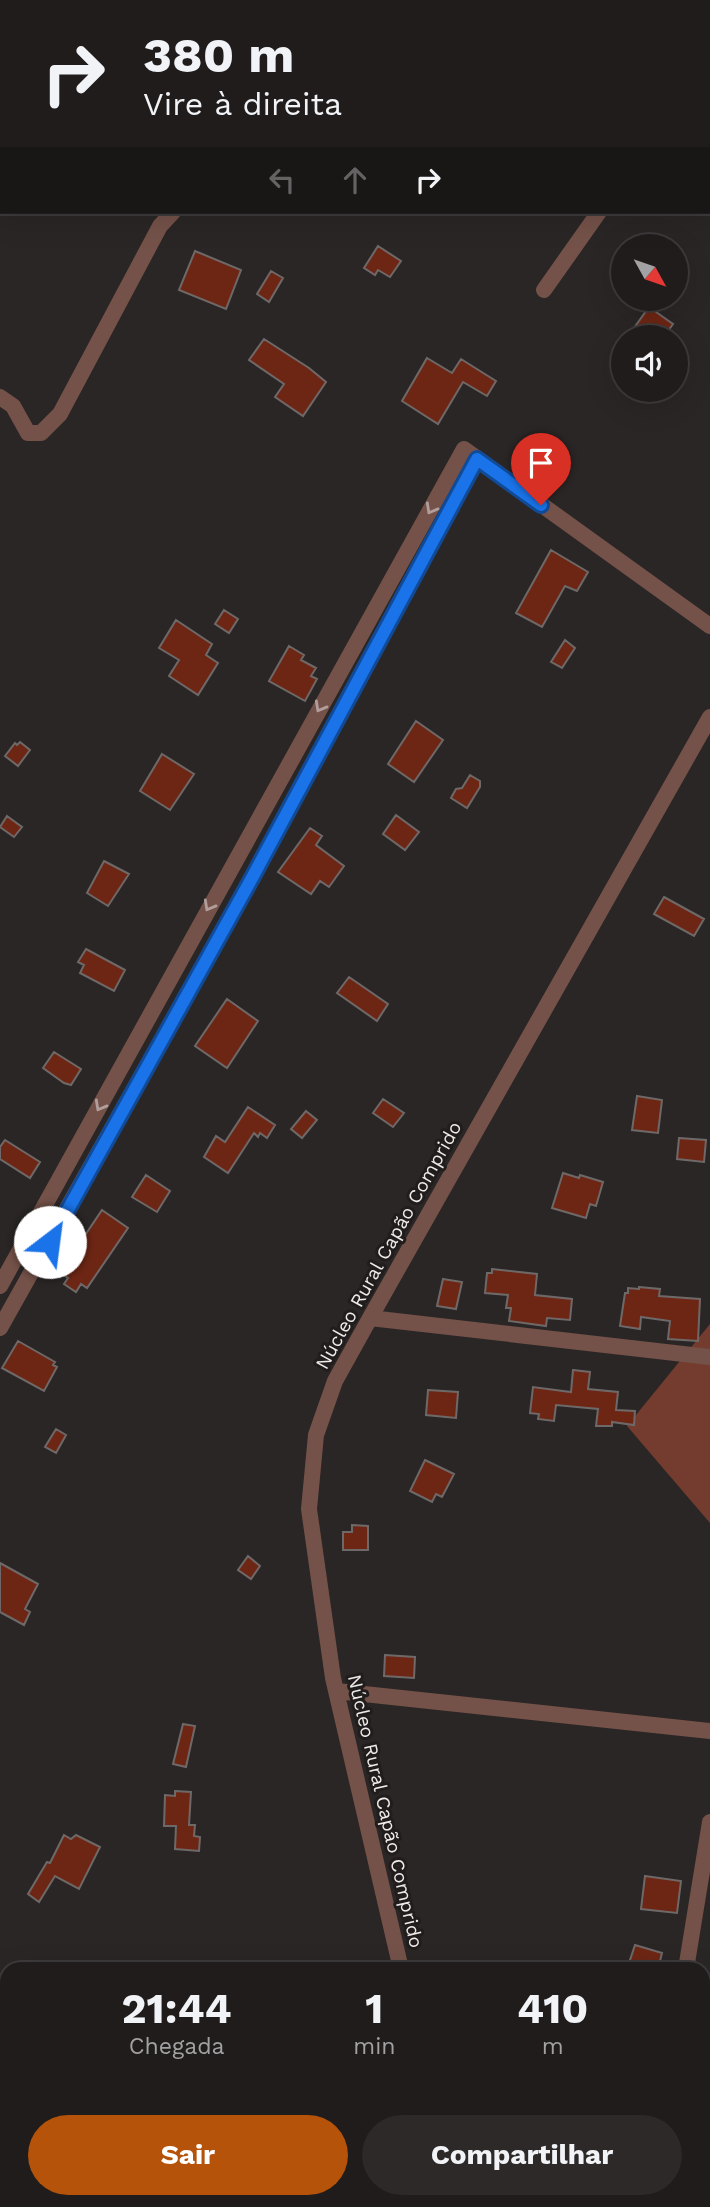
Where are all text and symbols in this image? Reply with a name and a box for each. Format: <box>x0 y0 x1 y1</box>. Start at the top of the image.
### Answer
text: 380 m <box>143 26 294 84</box>
icon: right <box>28 28 119 119</box>
text: Vire à direita <box>143 85 342 123</box>
icon: left <box>263 161 301 199</box>
icon: ahead <box>336 161 374 199</box>
icon: right <box>409 161 447 199</box>
north arrow <box>611 234 688 312</box>
map controls <box>611 234 688 402</box>
button: sound <box>611 325 688 402</box>
pin <box>511 433 571 505</box>
icon: arrive <box>522 444 560 482</box>
one-way arrow <box>425 501 439 514</box>
one-way arrow <box>315 700 328 713</box>
one-way arrow <box>204 899 217 911</box>
one-way arrow <box>95 1098 108 1111</box>
street label: Núcleo Rural Capão Comprido <box>311 1117 466 1373</box>
position arrow <box>13 1205 87 1279</box>
street label: Núcleo Rural Capão Comprido <box>343 1672 428 1950</box>
text: 21:44 <box>122 1984 232 2033</box>
text: 1 <box>365 1984 383 2033</box>
text: 410 <box>517 1984 588 2033</box>
text: Chegada <box>129 2033 225 2060</box>
text: min <box>353 2033 396 2060</box>
text: m <box>542 2033 564 2060</box>
button: Sair <box>28 2115 348 2195</box>
button: Compartilhar <box>362 2115 682 2195</box>

